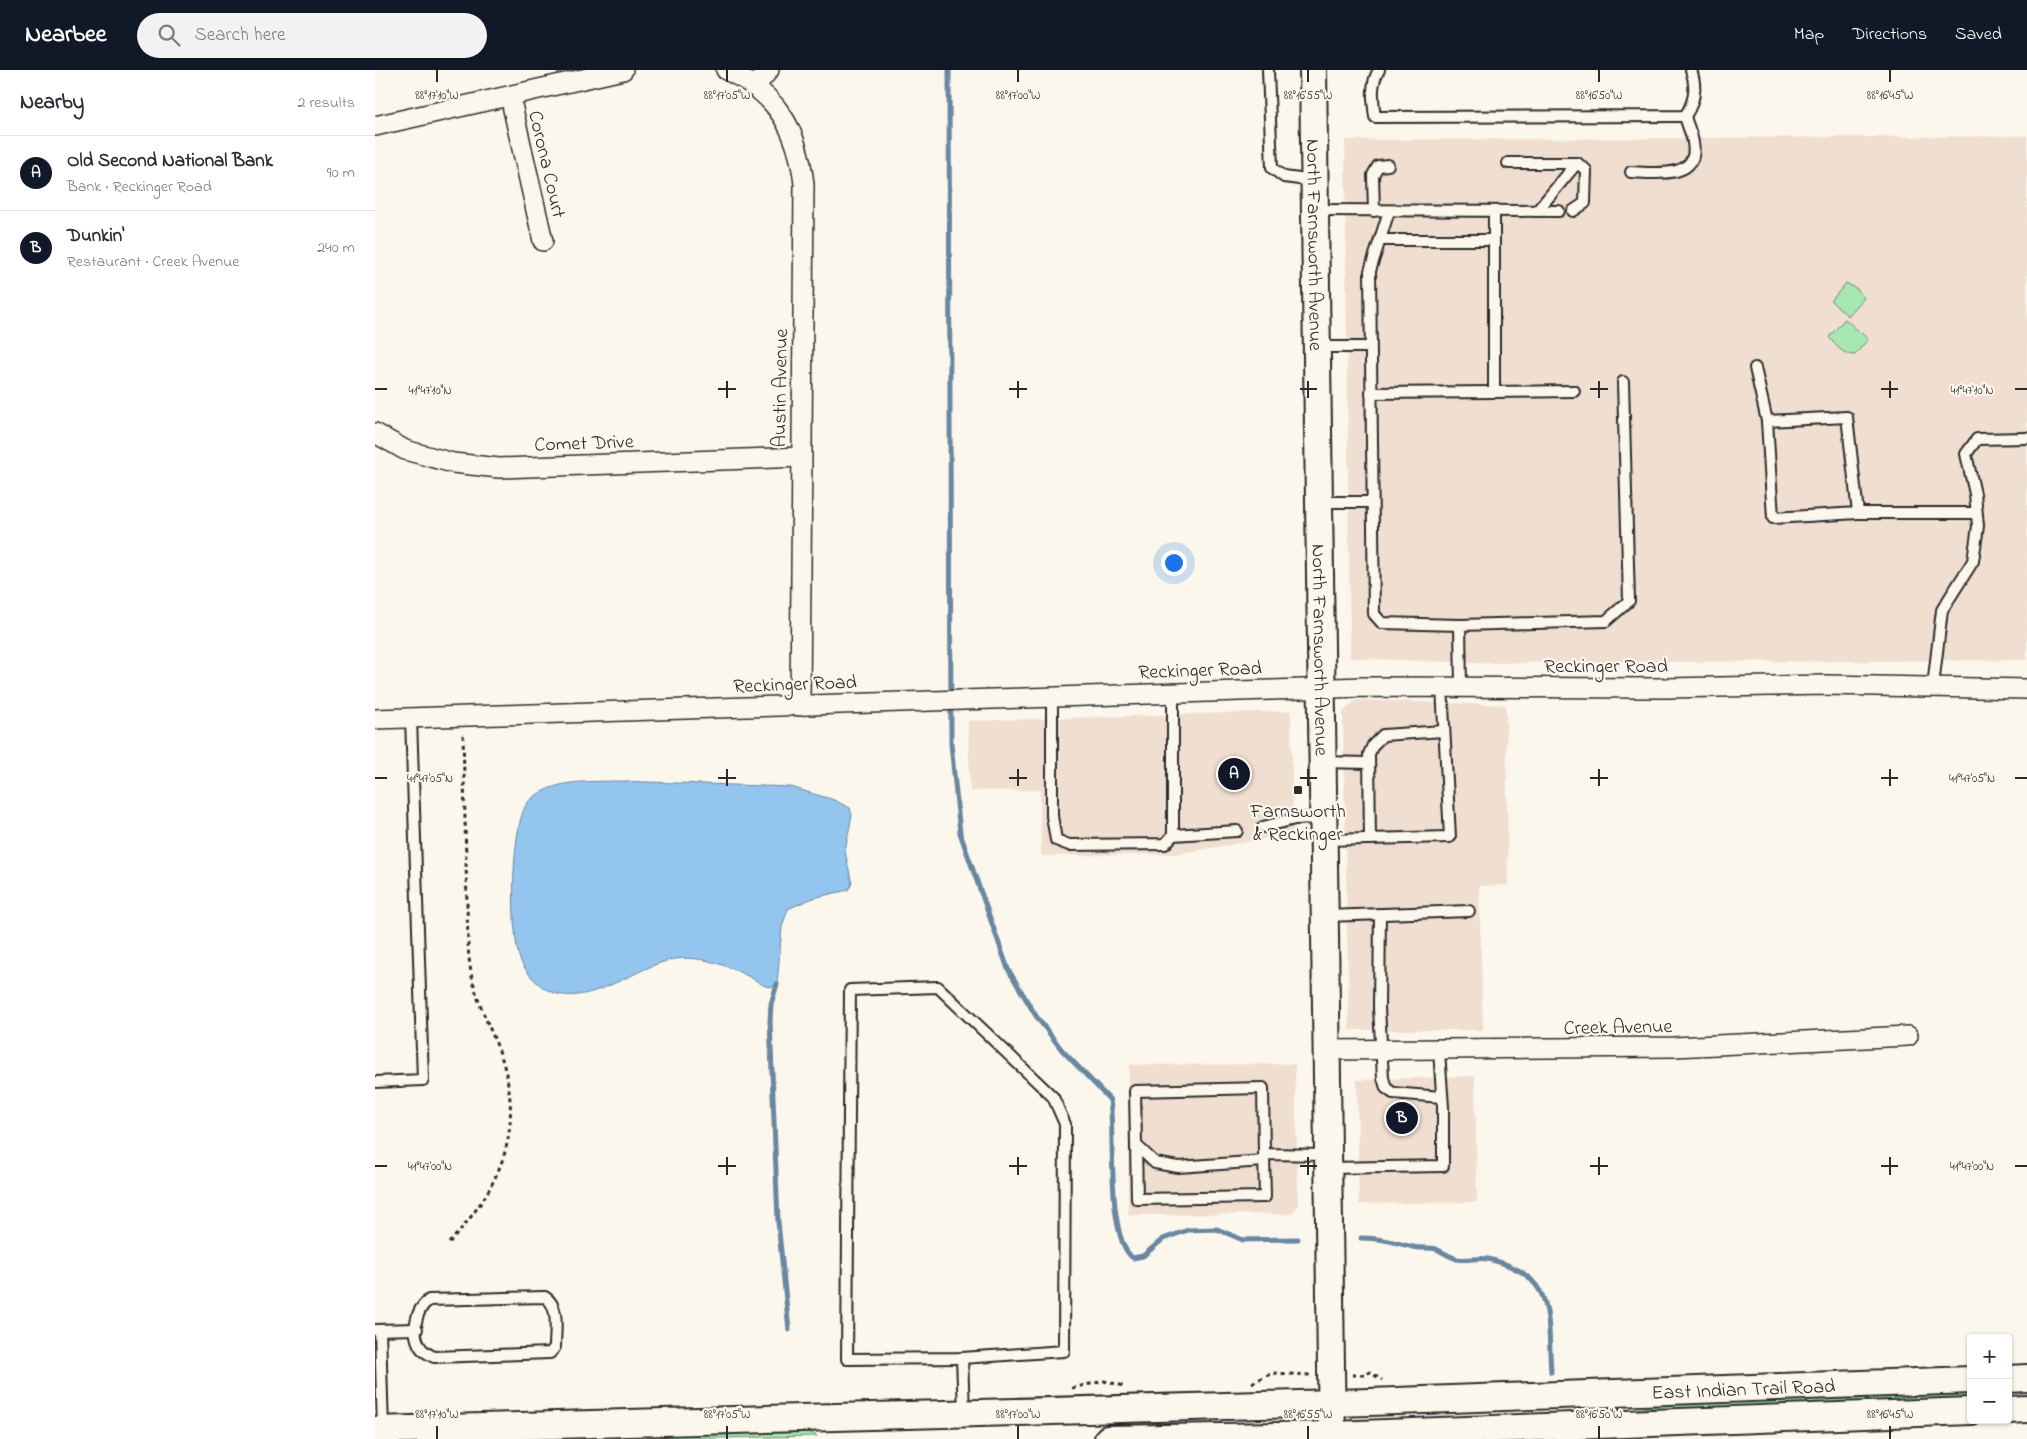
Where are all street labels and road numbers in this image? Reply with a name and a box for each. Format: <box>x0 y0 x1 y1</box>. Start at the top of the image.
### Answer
street label: Corona Court <box>519 108 572 221</box>
street label: North Farnsworth Avenue <box>1297 139 1329 351</box>
street label: Austin Avenue <box>766 328 797 448</box>
street label: Comet Drive <box>534 428 634 461</box>
street label: North Farnsworth Avenue <box>1303 544 1335 756</box>
street label: Reckinger Road <box>1544 653 1668 683</box>
street label: Reckinger Road <box>1138 655 1262 689</box>
street label: Reckinger Road <box>733 669 857 703</box>
street label: Creek Avenue <box>1563 1013 1673 1044</box>
street label: East Indian Trail Road <box>1651 1373 1836 1409</box>

